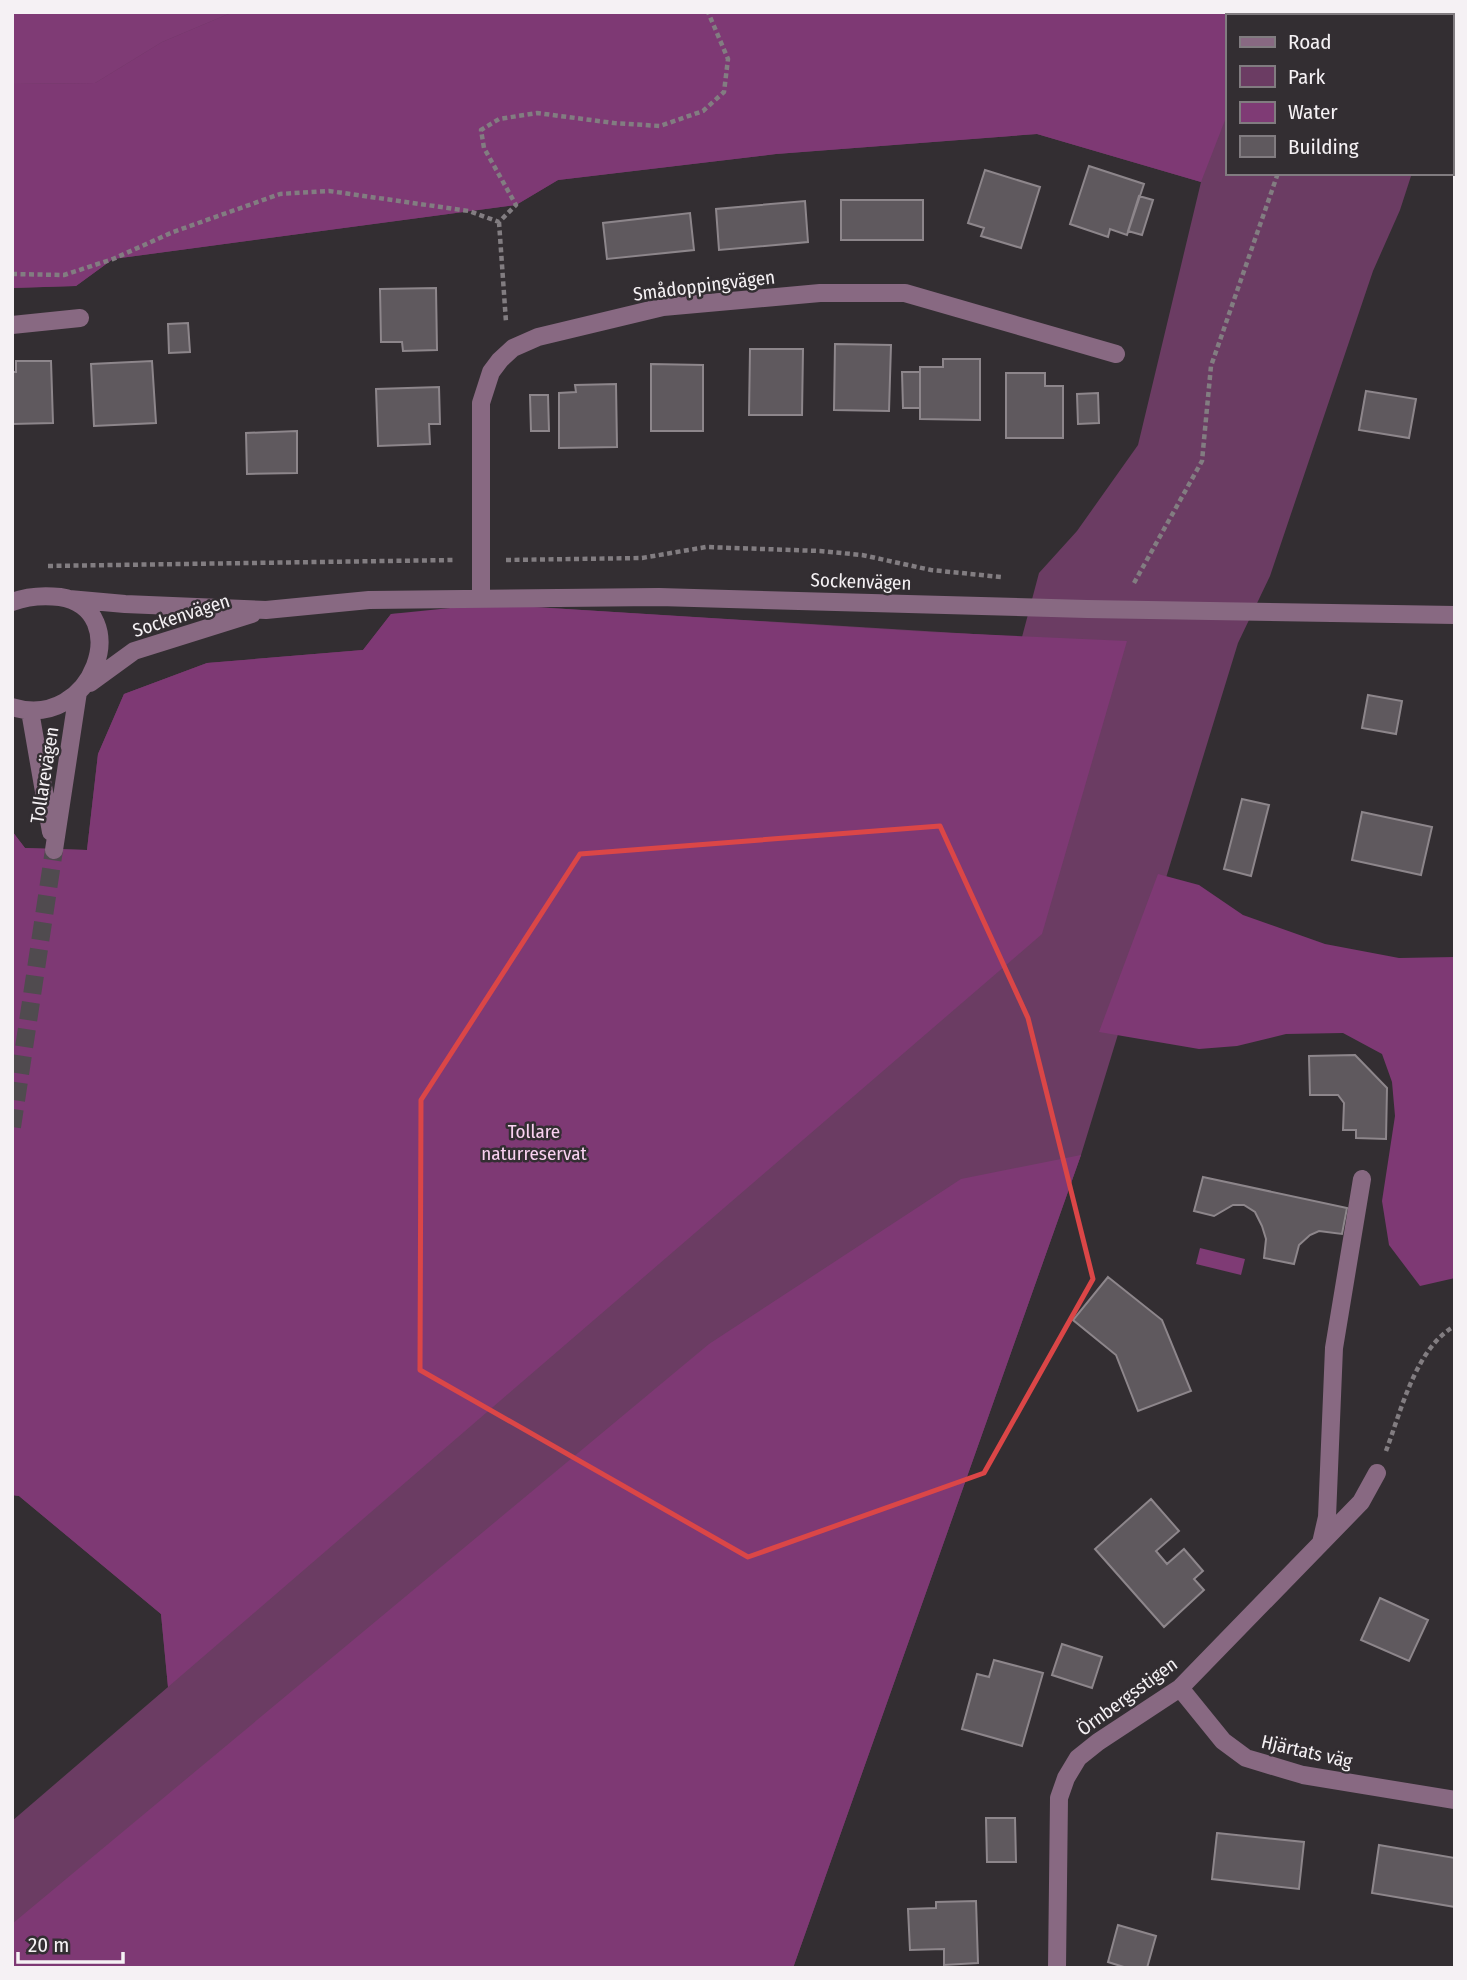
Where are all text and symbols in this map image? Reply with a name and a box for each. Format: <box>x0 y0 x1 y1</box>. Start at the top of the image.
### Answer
legend <box>1226 14 1453 175</box>
text: Road <box>1288 29 1332 55</box>
text: Park <box>1288 64 1326 90</box>
text: Water <box>1288 99 1338 125</box>
text: Building <box>1288 134 1359 160</box>
street label: Smådoppingvägen <box>632 265 776 306</box>
street label: Sockenvägen <box>810 568 912 595</box>
street label: Sockenvägen <box>130 589 233 642</box>
street label: Tollarevägen <box>25 725 63 825</box>
park label: Tollare naturreservat <box>481 1120 587 1165</box>
street label: Örnbergsstigen <box>1073 1652 1182 1740</box>
street label: Hjärtats väg <box>1259 1730 1355 1773</box>
scale bar <box>18 1920 122 1964</box>
text: 20 m <box>28 1932 69 1958</box>

